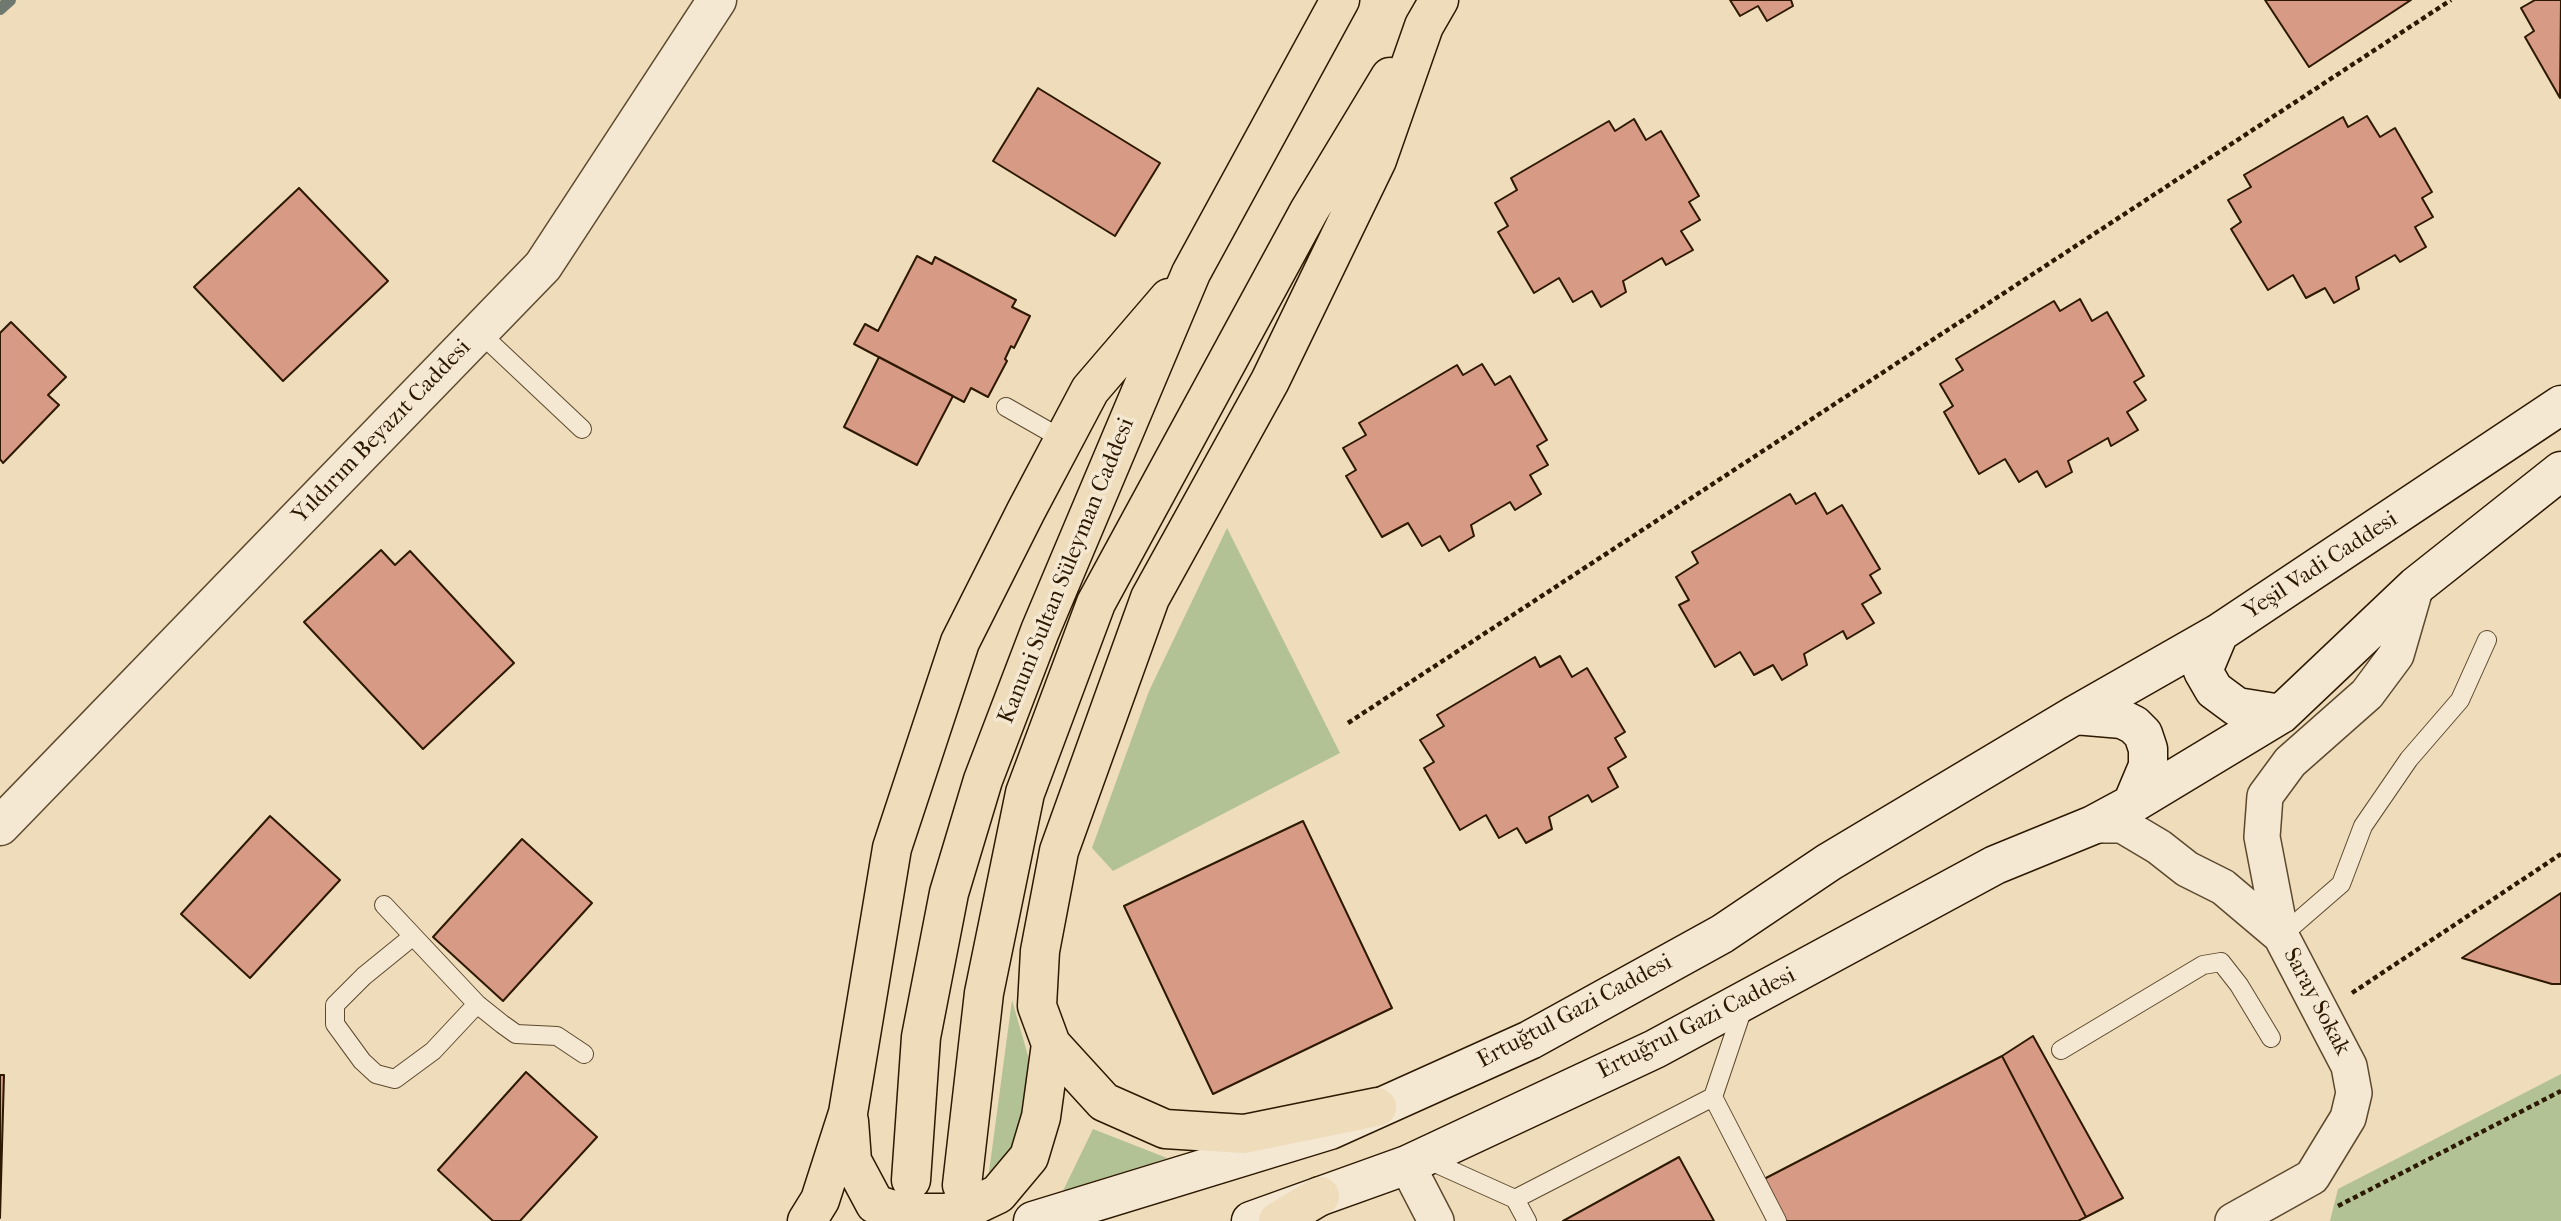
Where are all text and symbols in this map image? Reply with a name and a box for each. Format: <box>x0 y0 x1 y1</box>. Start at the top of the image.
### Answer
street label: Yıldırım Beyazıt Caddesi <box>287 334 477 530</box>
street label: Kanuni Sultan Süleyman Caddesi <box>993 414 1141 728</box>
street label: Yeşil Vadi Caddesi <box>2239 506 2403 626</box>
street label: Saray Sokak <box>2276 944 2356 1060</box>
street label: Ertuğtul Gazi Caddesi <box>1473 949 1677 1075</box>
street label: Ertuğrul Gazi Caddesi <box>1593 962 1801 1086</box>

